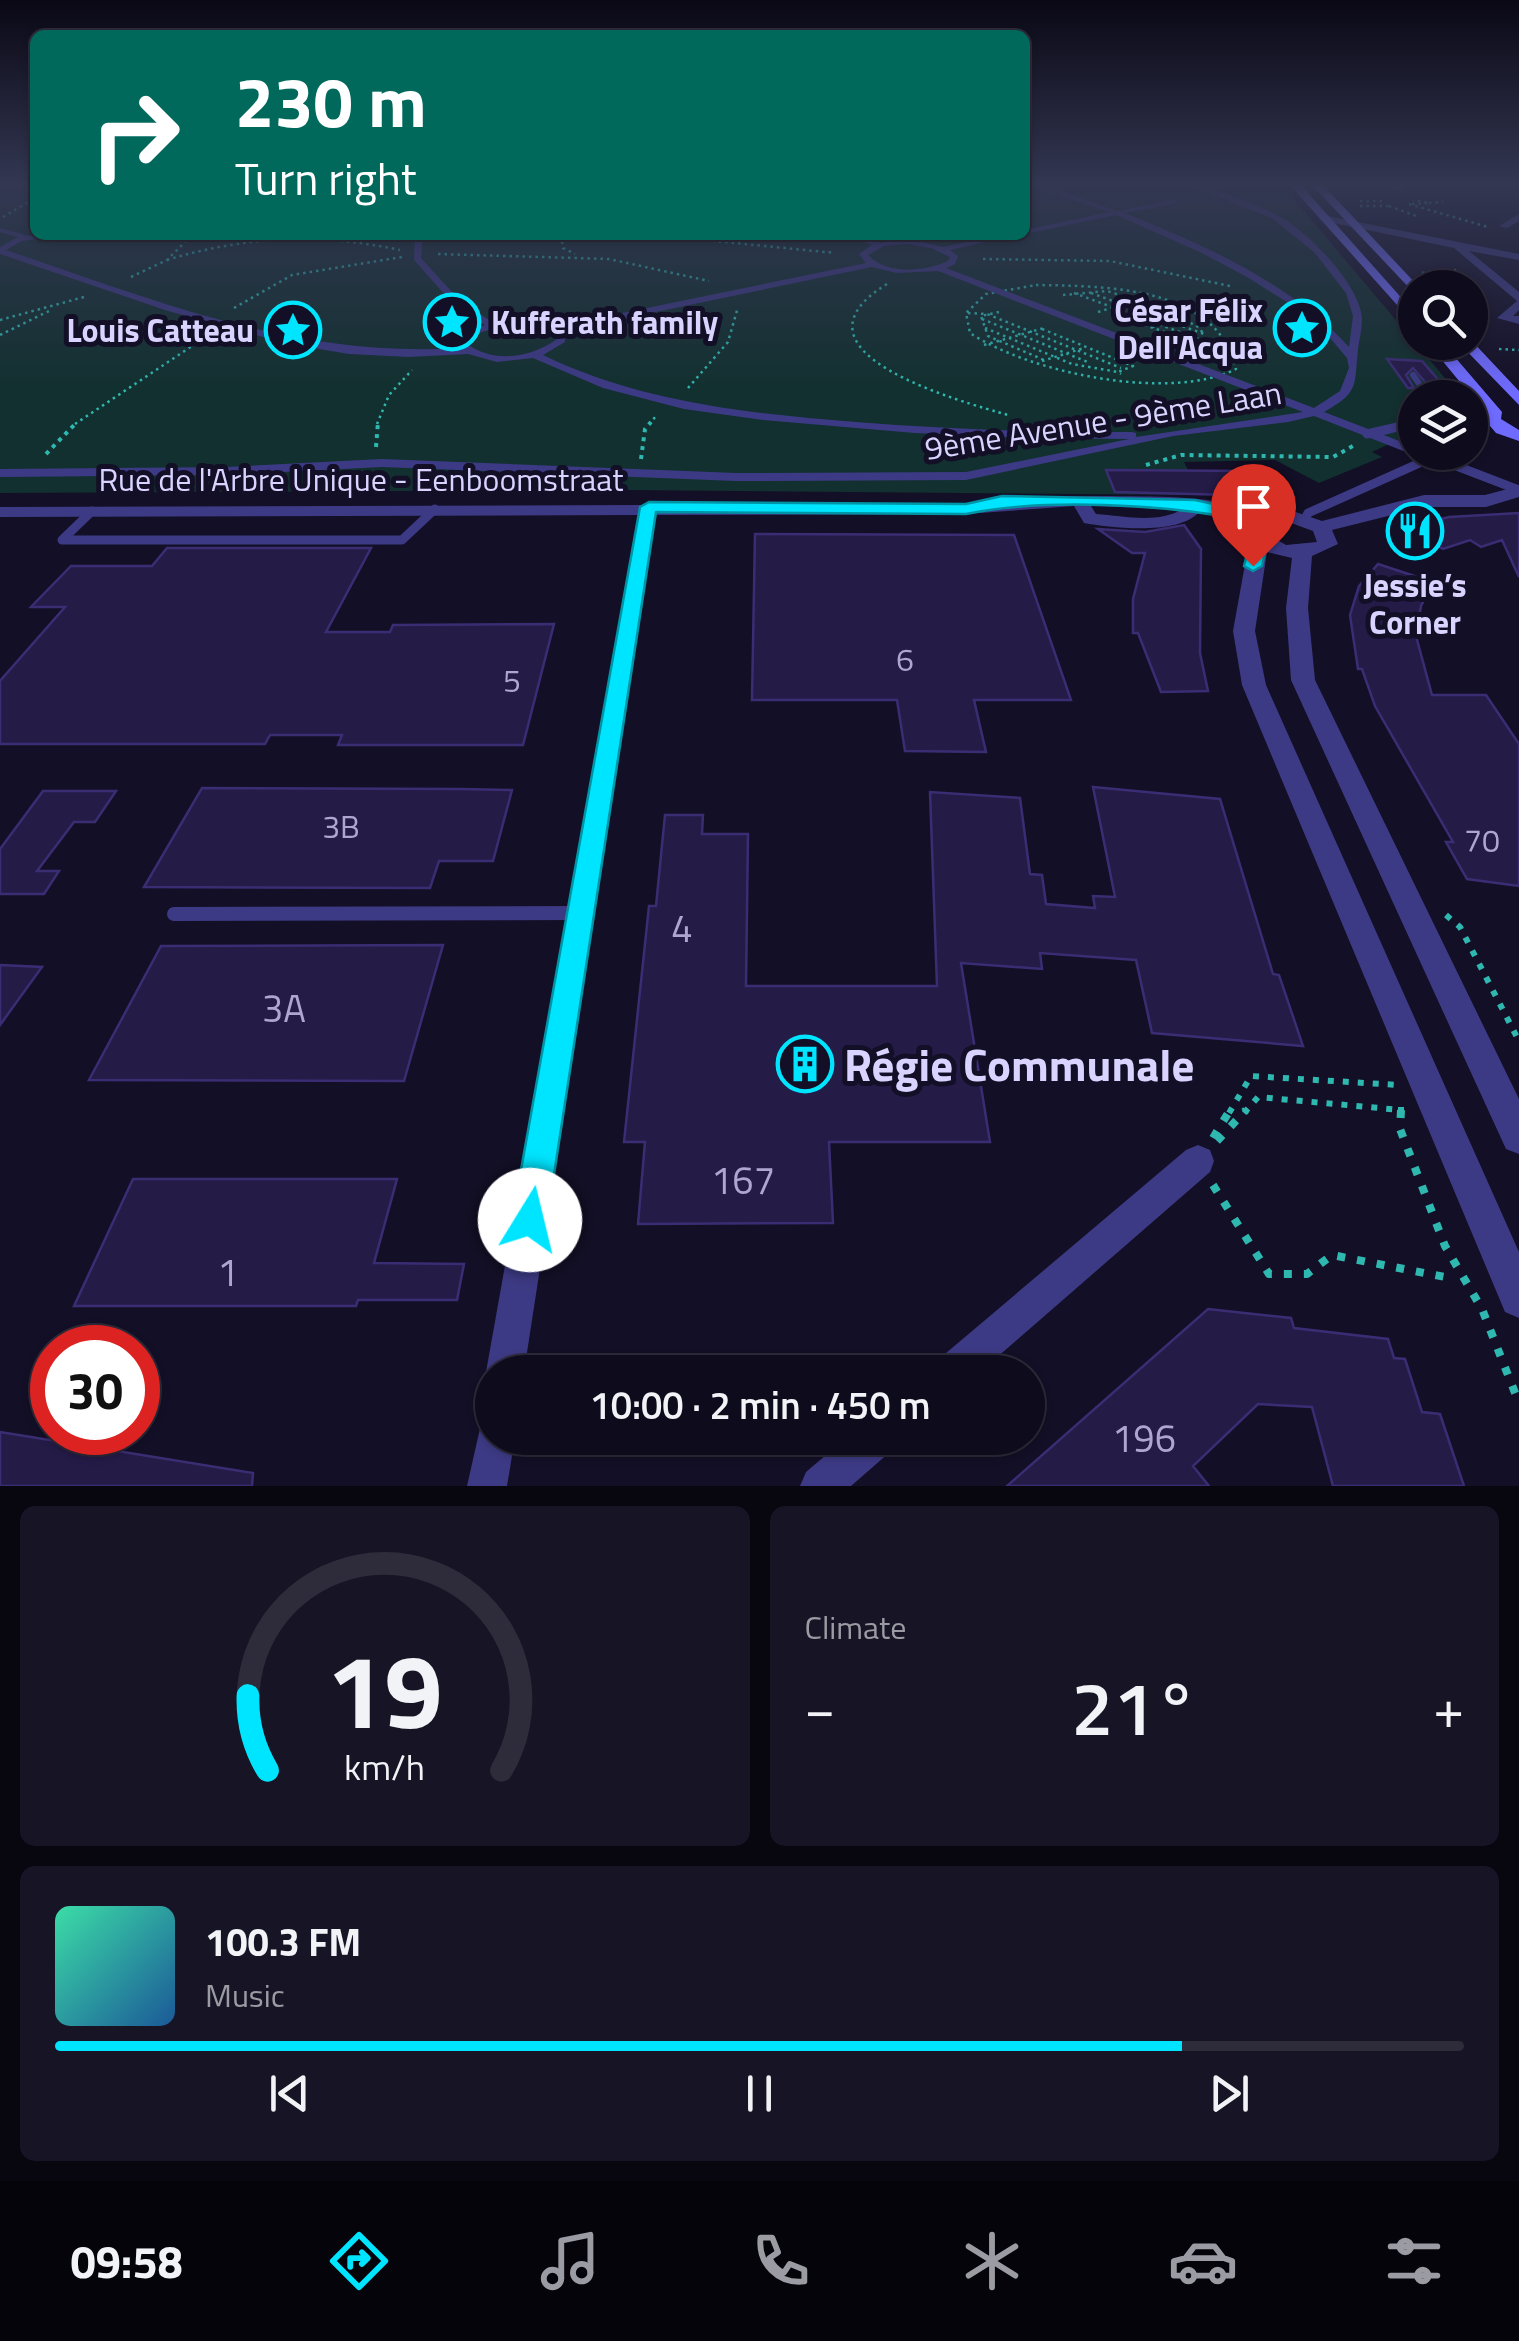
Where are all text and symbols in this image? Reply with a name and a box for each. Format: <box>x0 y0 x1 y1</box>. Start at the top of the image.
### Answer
text: 230 m <box>235 48 427 154</box>
icon: right <box>70 70 200 200</box>
text: Turn right <box>235 144 417 212</box>
map controls <box>1398 270 1488 470</box>
button: search <box>1398 270 1488 360</box>
place label: César Félix Dell'Acqua <box>1114 286 1263 371</box>
place icon: Kufferath family <box>422 292 482 352</box>
place label: Kufferath family <box>491 298 718 346</box>
place icon: César Félix Dell'Acqua <box>1272 298 1332 358</box>
place icon: Louis Catteau <box>263 300 323 360</box>
place label: Louis Catteau <box>66 306 254 354</box>
street label: 9ème Avenue - 9ème Laan <box>921 368 1285 472</box>
button: layers <box>1398 380 1488 470</box>
street label: Rue de l'Arbre Unique - Eenboomstraat <box>98 455 624 503</box>
pin <box>1211 464 1296 567</box>
icon: arrive <box>1226 479 1281 534</box>
restaurant icon: Jessie’s Corner <box>1385 501 1445 561</box>
place label: Jessie’s Corner <box>1363 561 1467 646</box>
house number: 6 <box>896 635 914 683</box>
house number: 5 <box>503 656 521 704</box>
house number: 3B <box>322 802 360 850</box>
house number: 70 <box>1464 816 1500 864</box>
house number: 4 <box>671 899 693 957</box>
house number: 3A <box>262 979 306 1037</box>
place label: Régie Communale <box>844 1030 1194 1098</box>
building icon: Régie Communale <box>775 1034 835 1094</box>
house number: 167 <box>711 1151 775 1209</box>
position arrow <box>478 1168 582 1272</box>
house number: 1 <box>217 1243 239 1301</box>
speed limit sign: 30 <box>30 1325 160 1455</box>
text: 10:00 · 2 min · 450 m <box>589 1376 931 1434</box>
house number: 196 <box>1112 1409 1176 1467</box>
text: Climate <box>805 1603 906 1651</box>
text: 19 <box>327 1610 443 1768</box>
text: 21° <box>1071 1650 1197 1764</box>
text: − <box>805 1666 835 1749</box>
text: + <box>1433 1666 1464 1749</box>
text: km/h <box>344 1739 425 1794</box>
text: 100.3 FM <box>205 1913 361 1971</box>
text: Music <box>205 1971 285 2019</box>
icon: previous <box>262 2066 317 2121</box>
icon: pause <box>732 2066 787 2121</box>
icon: next <box>1202 2066 1257 2121</box>
icon: directions <box>324 2226 394 2296</box>
icon: music <box>535 2226 605 2296</box>
icon: phone <box>746 2226 816 2296</box>
icon: climate <box>957 2226 1027 2296</box>
icon: car <box>1168 2226 1238 2296</box>
icon: filters <box>1379 2226 1449 2296</box>
text: 09:58 <box>70 2227 183 2295</box>

